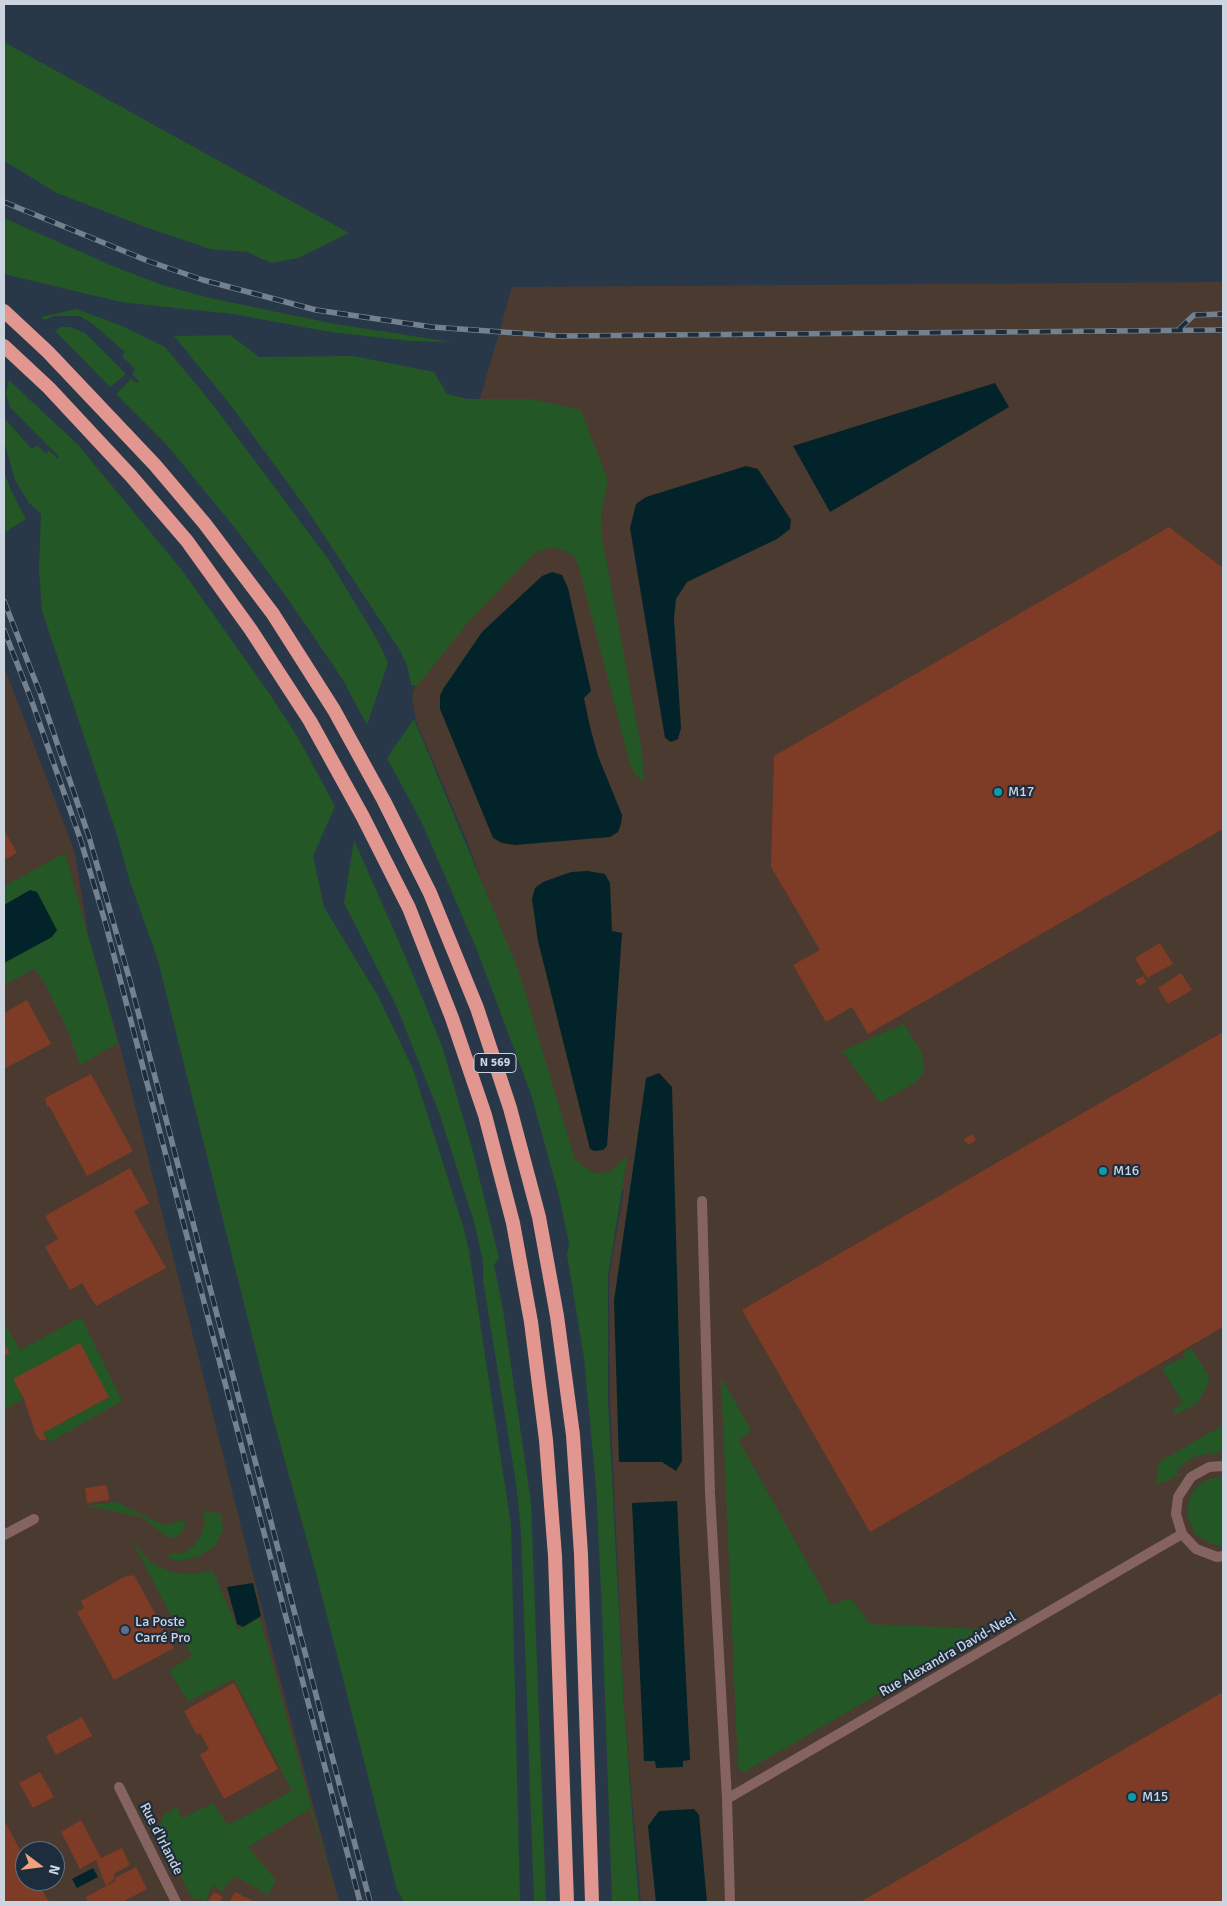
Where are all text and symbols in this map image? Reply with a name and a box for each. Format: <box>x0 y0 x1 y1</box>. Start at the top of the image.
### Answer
place label: M17 <box>1008 784 1034 800</box>
marker: M17 <box>992 786 1004 798</box>
road number: N 569 <box>474 1054 516 1072</box>
place label: M16 <box>1113 1163 1139 1179</box>
marker: M16 <box>1097 1165 1109 1177</box>
street label: Rue Alexandra David-Neel <box>877 1609 1019 1701</box>
place label: La Poste Carré Pro <box>135 1614 190 1646</box>
marker: La Poste Carré Pro <box>119 1624 131 1636</box>
place label: M15 <box>1142 1789 1168 1805</box>
marker: M15 <box>1126 1791 1138 1803</box>
street label: Rue d'Irlande <box>136 1800 186 1878</box>
north arrow <box>15 1841 65 1891</box>
text: N <box>45 1863 63 1877</box>

